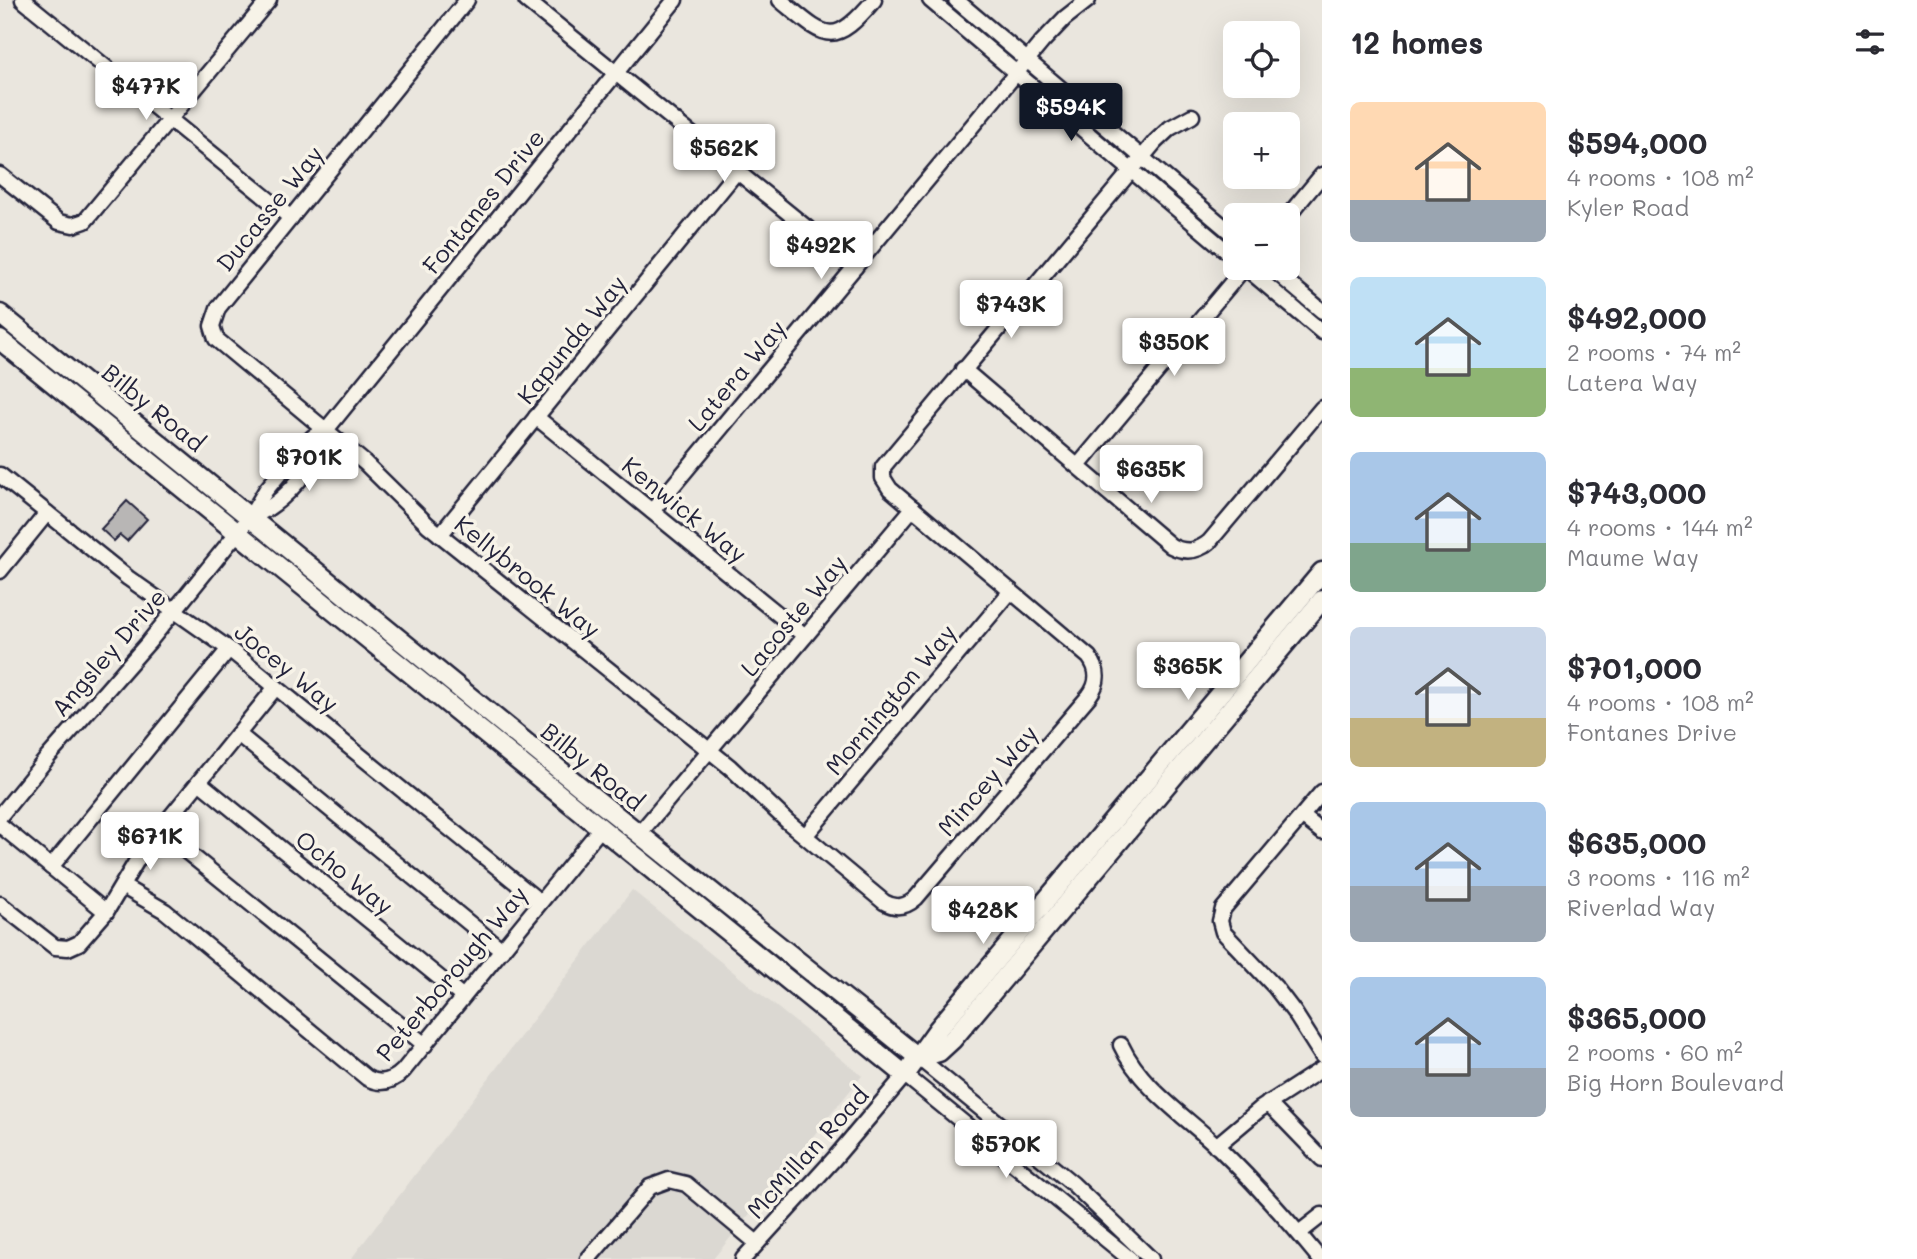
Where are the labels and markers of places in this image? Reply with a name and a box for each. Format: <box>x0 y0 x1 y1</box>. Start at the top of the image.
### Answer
pin: $477K <box>97 62 195 122</box>
pin: $594K <box>1022 83 1120 143</box>
pin: $562K <box>675 124 773 184</box>
pin: $492K <box>772 222 870 281</box>
pin: $743K <box>962 280 1060 340</box>
pin: $350K <box>1125 318 1223 378</box>
pin: $701K <box>260 434 358 493</box>
pin: $635K <box>1102 446 1200 505</box>
pin: $365K <box>1139 642 1237 702</box>
pin: $671K <box>101 812 199 872</box>
pin: $428K <box>934 886 1032 946</box>
pin: $570K <box>957 1120 1055 1180</box>

